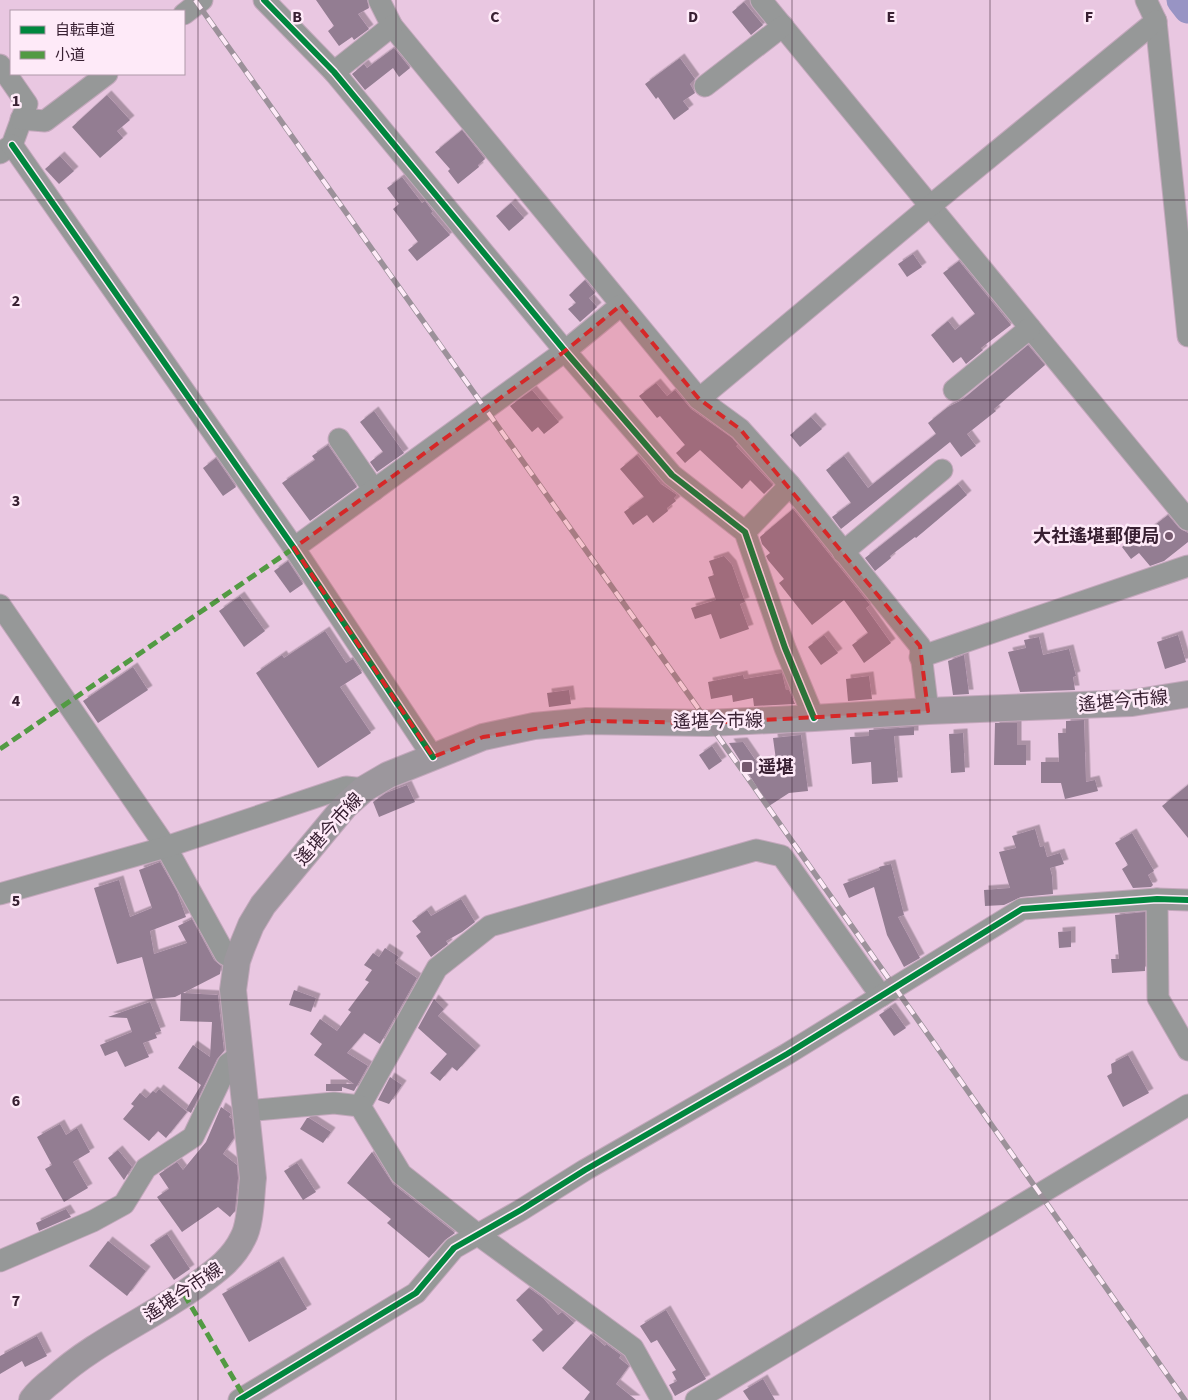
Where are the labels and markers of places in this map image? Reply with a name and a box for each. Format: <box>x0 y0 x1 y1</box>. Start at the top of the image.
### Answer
place label: 大社遙堪郵便局 <box>1033 524 1159 549</box>
marker: 大社遙堪郵便局 <box>1163 530 1175 542</box>
place label: 遥堪 <box>758 755 794 780</box>
marker: 遥堪 <box>740 760 754 774</box>

